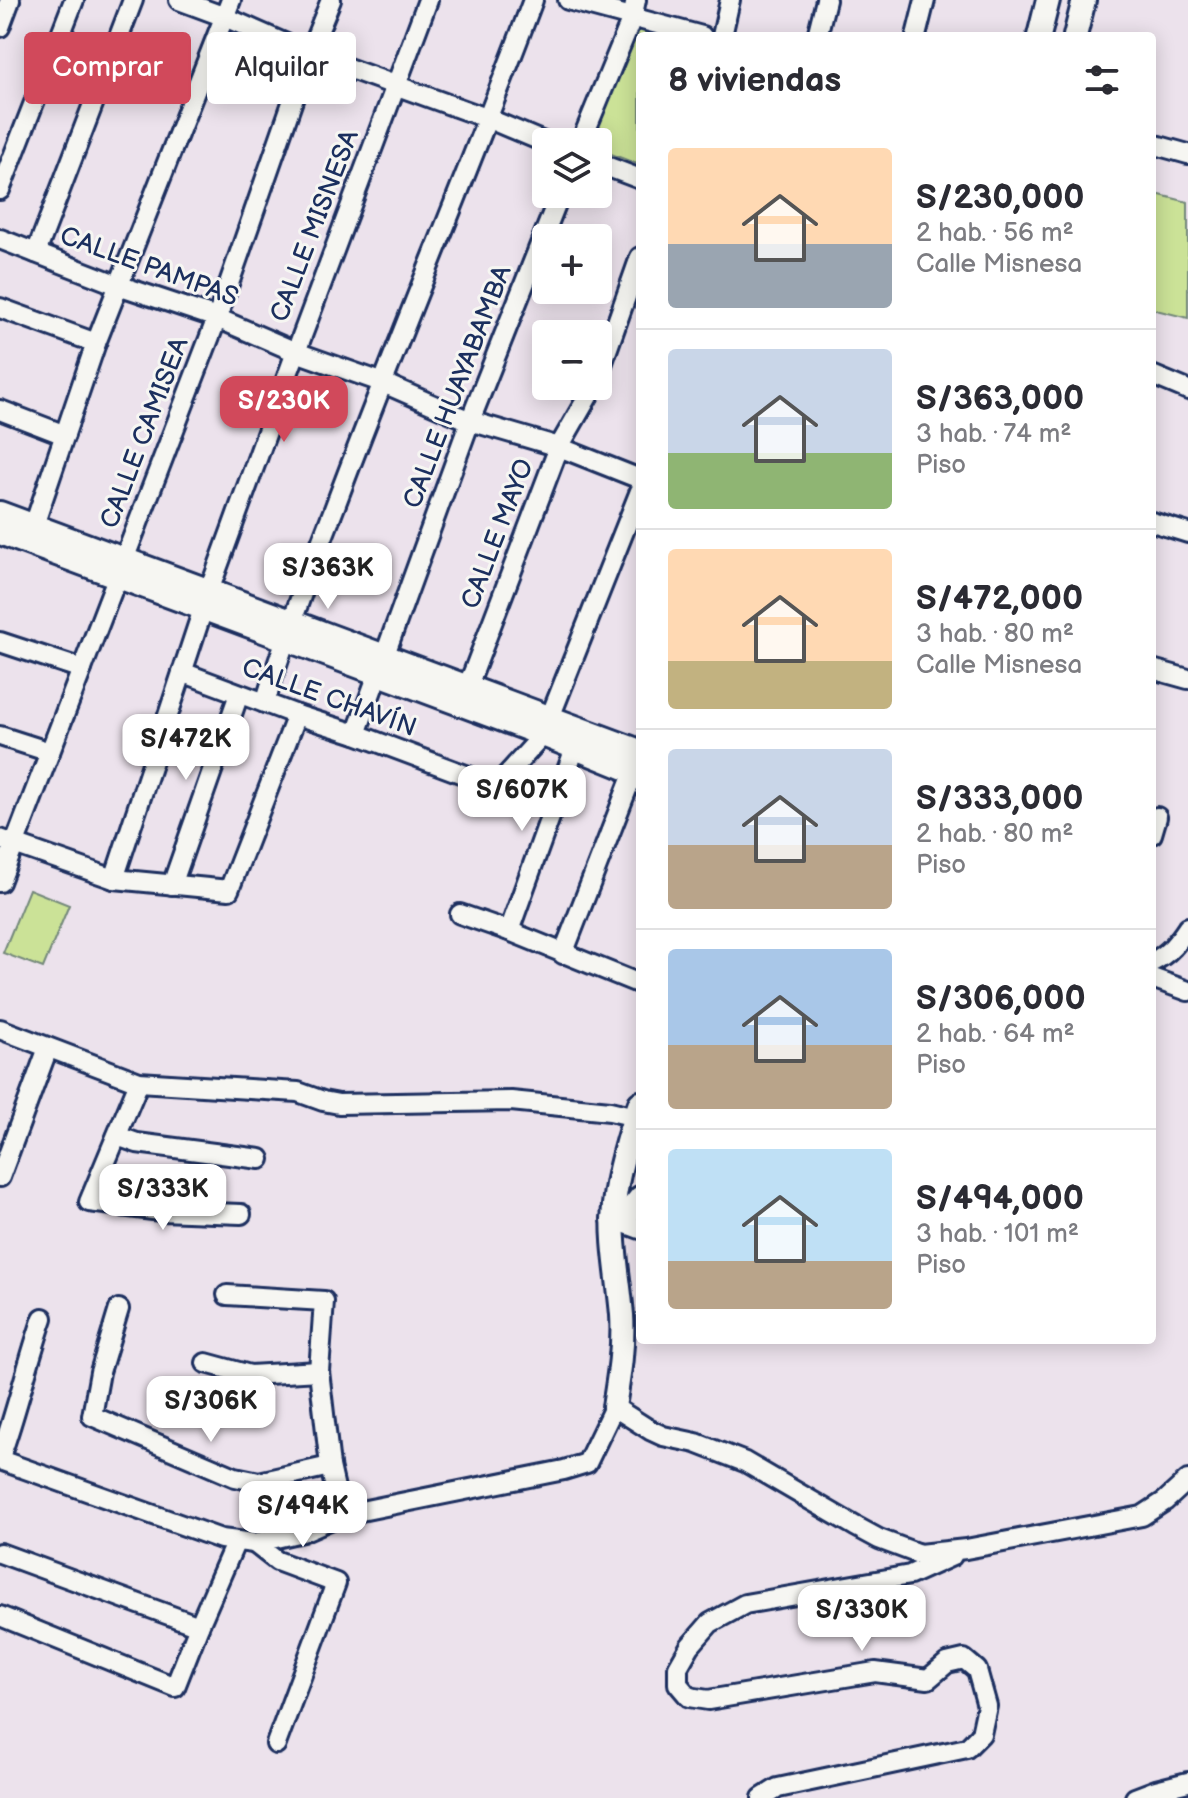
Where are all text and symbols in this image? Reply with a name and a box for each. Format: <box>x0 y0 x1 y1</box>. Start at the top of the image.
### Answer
chip: Comprar <box>24 32 191 104</box>
chip: Alquilar <box>207 32 356 104</box>
icon: filters <box>1080 58 1124 102</box>
text: 8 viviendas <box>668 60 841 101</box>
street label: CALLE MISNESA <box>264 126 366 326</box>
map controls <box>532 128 612 400</box>
button: layers <box>532 128 612 208</box>
text: S/230,000 <box>916 177 1085 218</box>
icon: home <box>732 180 828 276</box>
text: 2 hab. · 56 m² <box>916 218 1074 249</box>
street label: CALLE PAMPAS <box>56 220 242 314</box>
button: + <box>532 224 612 304</box>
text: Calle Misnesa <box>916 249 1082 280</box>
street label: CALLE HUAYABAMBA <box>397 261 519 513</box>
button: − <box>532 320 612 400</box>
street label: CALLE CAMISEA <box>94 333 196 533</box>
pin: S/230K <box>219 376 349 444</box>
text: S/363,000 <box>916 378 1084 419</box>
icon: home <box>732 381 828 477</box>
text: S/230K <box>238 386 330 417</box>
text: 3 hab. · 74 m² <box>916 419 1072 450</box>
text: Piso <box>916 450 966 481</box>
street label: CALLE MAYO <box>455 455 541 613</box>
pin: S/363K <box>263 543 393 611</box>
text: S/363K <box>282 553 374 584</box>
text: S/472,000 <box>916 578 1083 619</box>
icon: home <box>732 581 828 677</box>
text: 3 hab. · 80 m² <box>916 619 1074 650</box>
street label: CALLE CHAVÍN <box>238 650 421 744</box>
text: Calle Misnesa <box>916 650 1082 681</box>
pin: S/472K <box>121 714 251 782</box>
text: S/472K <box>140 724 232 755</box>
pin: S/607K <box>457 765 587 833</box>
text: S/607K <box>476 775 568 806</box>
text: S/333,000 <box>916 778 1084 819</box>
icon: home <box>732 781 828 877</box>
text: 2 hab. · 80 m² <box>916 819 1073 850</box>
text: Piso <box>916 850 966 881</box>
text: S/306,000 <box>916 978 1086 1019</box>
icon: home <box>732 981 828 1077</box>
text: 2 hab. · 64 m² <box>916 1019 1075 1050</box>
text: Piso <box>916 1050 966 1081</box>
pin: S/333K <box>98 1164 228 1232</box>
text: S/333K <box>117 1174 209 1205</box>
text: S/494,000 <box>916 1178 1084 1219</box>
icon: home <box>732 1181 828 1277</box>
text: 3 hab. · 101 m² <box>916 1219 1079 1250</box>
text: Piso <box>916 1250 966 1281</box>
pin: S/306K <box>146 1376 276 1444</box>
text: S/306K <box>164 1386 258 1417</box>
pin: S/494K <box>238 1481 368 1549</box>
text: S/494K <box>257 1491 349 1522</box>
pin: S/330K <box>797 1585 927 1653</box>
text: S/330K <box>816 1595 908 1626</box>

